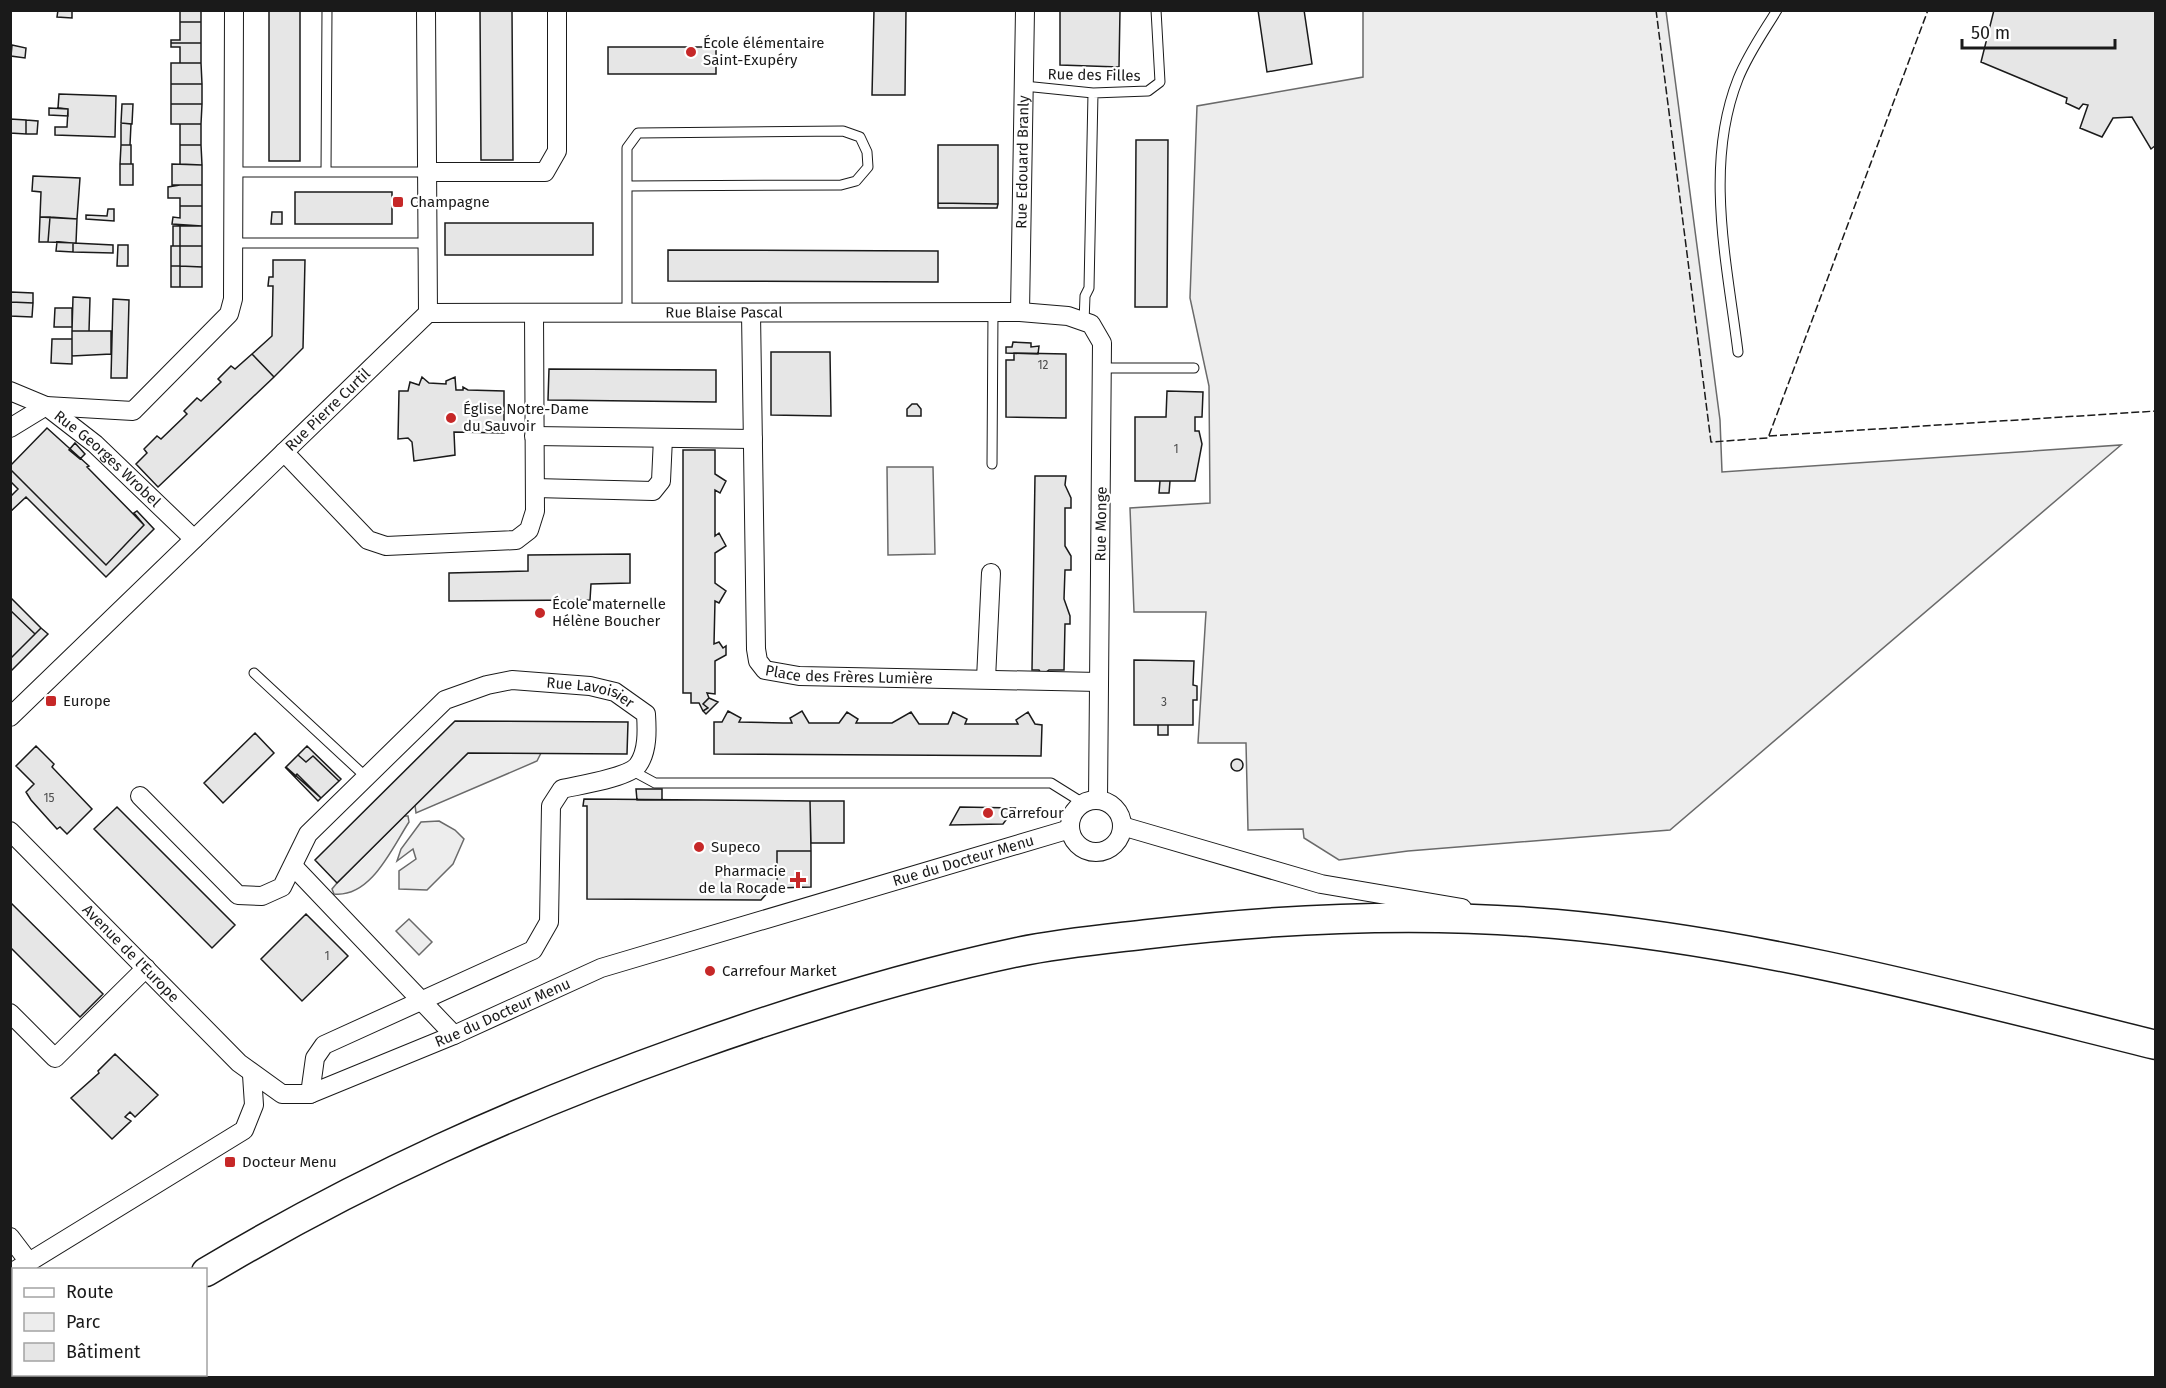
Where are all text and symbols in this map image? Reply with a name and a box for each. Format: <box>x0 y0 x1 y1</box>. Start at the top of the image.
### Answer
scale bar <box>1962 12 2115 50</box>
text: 50 m <box>1971 22 2010 44</box>
place label: École élémentaire Saint-Exupéry <box>703 34 825 69</box>
marker: École élémentaire Saint-Exupéry <box>684 45 698 59</box>
street label: Rue des Filles <box>1047 65 1141 85</box>
street label: Rue Edouard Branly <box>1012 94 1033 229</box>
place label: Champagne <box>410 193 490 211</box>
marker: Champagne <box>391 195 405 209</box>
street label: Rue Blaise Pascal <box>665 303 783 322</box>
house number: 12 <box>1037 358 1049 372</box>
street label: Rue Pierre Curtil <box>282 364 374 455</box>
place label: Église Notre-Dame du Sauvoir <box>463 400 589 435</box>
street label: Rue Georges Wrobel <box>50 407 165 511</box>
marker: Église Notre-Dame du Sauvoir <box>444 411 458 425</box>
house number: 1 <box>1173 442 1179 456</box>
street label: Rue Monge <box>1091 486 1111 562</box>
place label: École maternelle Hélène Boucher <box>552 595 666 630</box>
marker: École maternelle Hélène Boucher <box>533 606 547 620</box>
street label: Place des Frères Lumière <box>764 661 933 688</box>
street label: Rue Lavoisier <box>546 674 638 712</box>
place label: Europe <box>63 692 111 710</box>
marker: Europe <box>44 694 58 708</box>
house number: 3 <box>1161 695 1167 709</box>
house number: 15 <box>43 791 55 805</box>
place label: Carrefour <box>1000 804 1064 822</box>
marker: Carrefour <box>981 806 995 820</box>
street label: Rue du Docteur Menu <box>890 831 1036 890</box>
place label: Supeco <box>711 838 761 856</box>
marker: Supeco <box>692 840 706 854</box>
place label: Pharmacie de la Rocade <box>698 862 786 897</box>
marker: Pharmacie de la Rocade <box>791 873 805 887</box>
street label: Avenue de l'Europe <box>79 901 183 1006</box>
house number: 1 <box>324 949 330 963</box>
place label: Carrefour Market <box>722 962 837 980</box>
marker: Carrefour Market <box>703 964 717 978</box>
street label: Rue du Docteur Menu <box>432 974 573 1051</box>
place label: Docteur Menu <box>242 1153 337 1171</box>
marker: Docteur Menu <box>223 1155 237 1169</box>
legend <box>12 1268 207 1376</box>
text: Route <box>66 1281 114 1303</box>
text: Parc <box>66 1311 101 1333</box>
text: Bâtiment <box>66 1341 141 1363</box>

